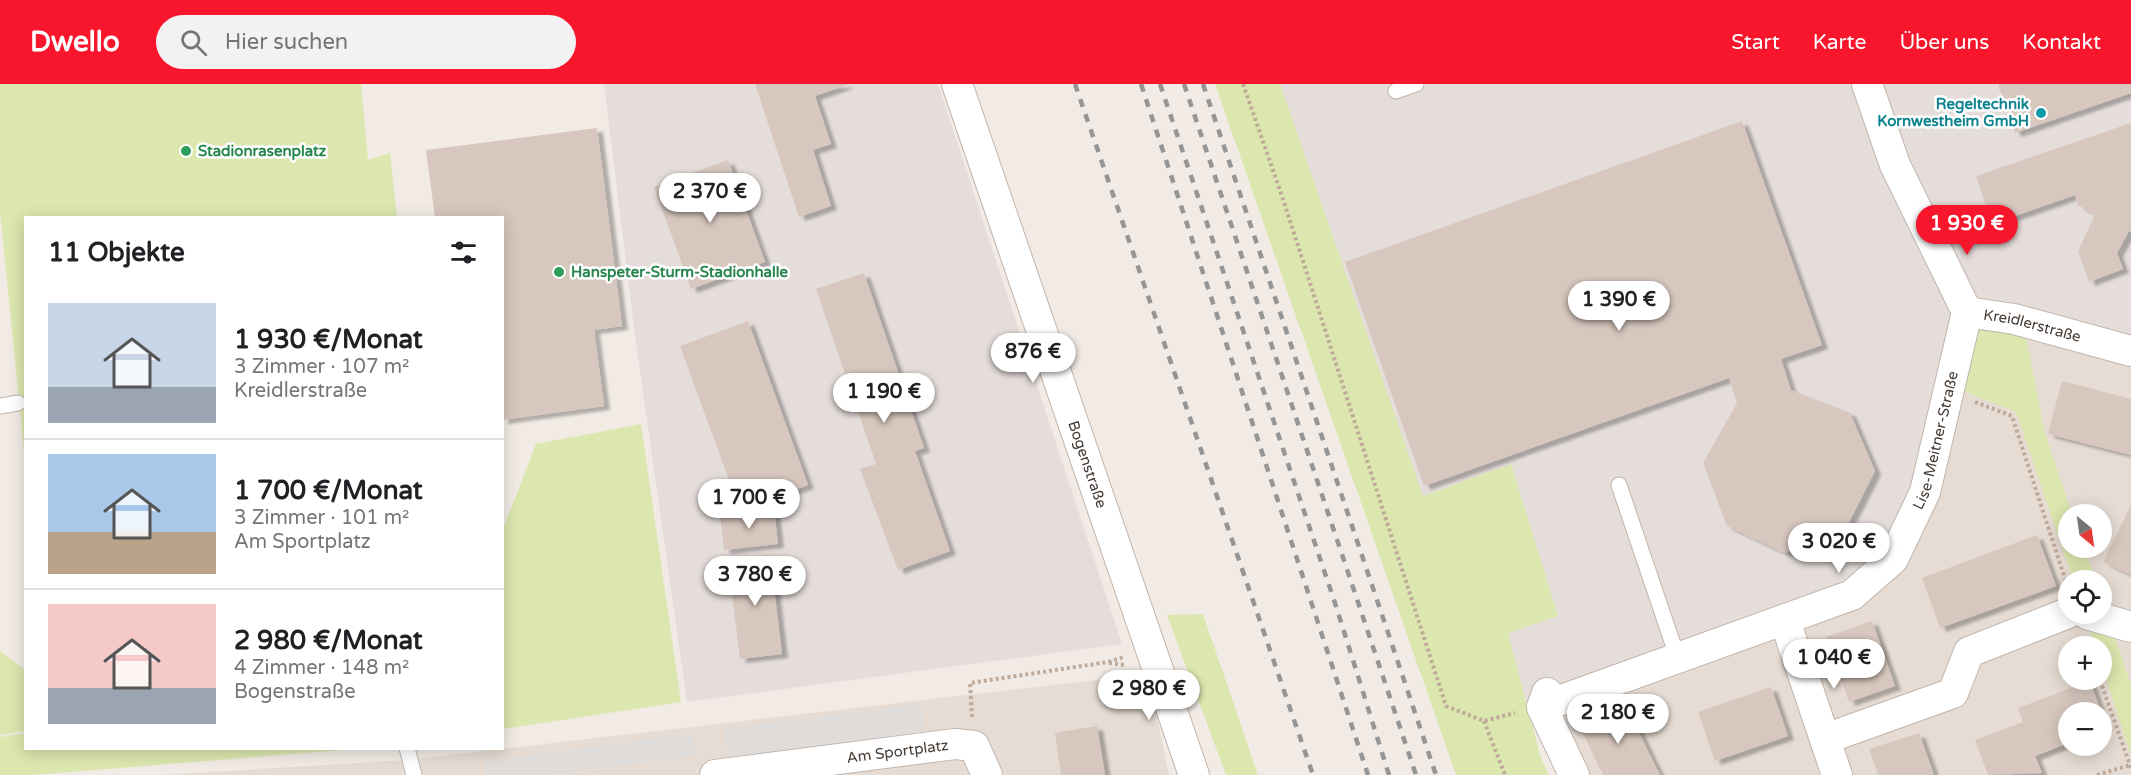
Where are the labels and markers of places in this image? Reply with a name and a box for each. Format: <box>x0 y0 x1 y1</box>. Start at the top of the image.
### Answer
place label: Regeltechnik Kornwestheim GmbH <box>1877 95 2029 130</box>
marker: Regeltechnik Kornwestheim GmbH <box>2034 106 2048 120</box>
place label: Stadionrasenplatz <box>198 142 327 161</box>
marker: Stadionrasenplatz <box>179 144 193 158</box>
pin: 2 370 € <box>655 173 765 224</box>
pin: 1 930 € <box>1912 205 2022 256</box>
place label: Hanspeter-Sturm-Stadionhalle <box>571 263 788 282</box>
marker: Hanspeter-Sturm-Stadionhalle <box>552 265 566 279</box>
pin: 1 390 € <box>1564 281 1674 332</box>
pin: 876 € <box>991 333 1075 384</box>
pin: 1 190 € <box>829 373 939 424</box>
pin: 1 700 € <box>694 479 804 530</box>
pin: 3 020 € <box>1784 523 1894 574</box>
pin: 3 780 € <box>700 556 810 607</box>
pin: 1 040 € <box>1779 639 1889 690</box>
pin: 2 980 € <box>1094 670 1204 721</box>
pin: 2 180 € <box>1563 694 1673 745</box>

